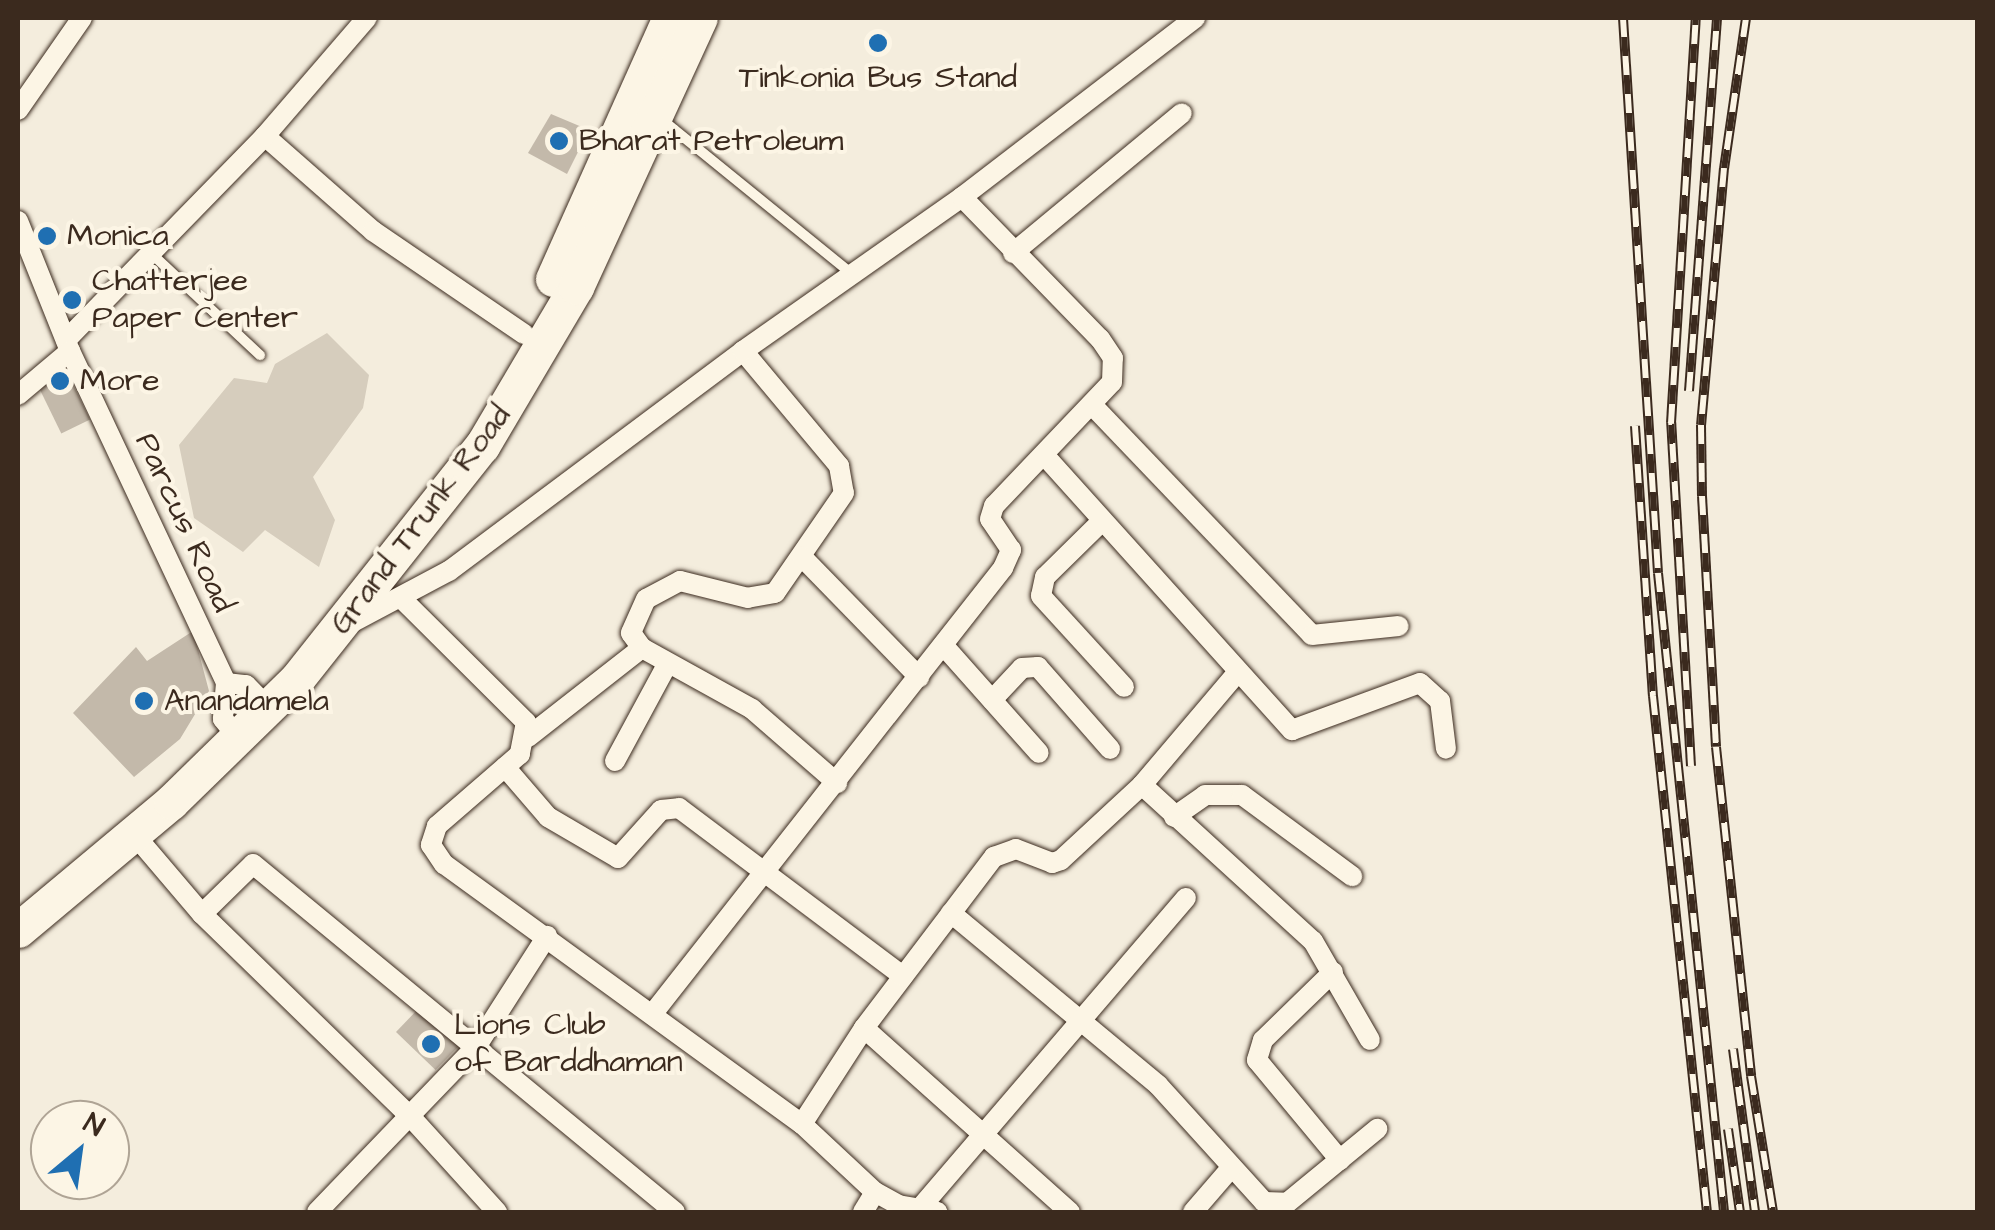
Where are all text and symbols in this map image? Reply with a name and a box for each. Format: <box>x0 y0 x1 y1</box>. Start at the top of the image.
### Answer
marker: Tinkonia Bus Stand <box>867 32 889 54</box>
place label: Tinkonia Bus Stand <box>739 59 1017 97</box>
place label: Bharat Petroleum <box>579 122 843 160</box>
marker: Bharat Petroleum <box>548 130 570 152</box>
place label: Monica <box>67 217 169 255</box>
marker: Monica <box>36 225 58 247</box>
place label: Chatterjee Paper Center <box>92 263 298 338</box>
marker: Chatterjee Paper Center <box>61 289 83 311</box>
place label: More <box>80 362 159 400</box>
marker: More <box>49 370 71 392</box>
street label: Grand Trunk Road <box>322 398 520 642</box>
street label: Parcus Road <box>126 427 242 619</box>
place label: Anandamela <box>164 682 329 720</box>
marker: Anandamela <box>133 690 155 712</box>
place label: Lions Club of Barddhaman <box>454 1007 683 1082</box>
marker: Lions Club of Barddhaman <box>418 1031 444 1057</box>
north arrow <box>30 1100 130 1200</box>
text: N <box>77 1104 111 1146</box>

